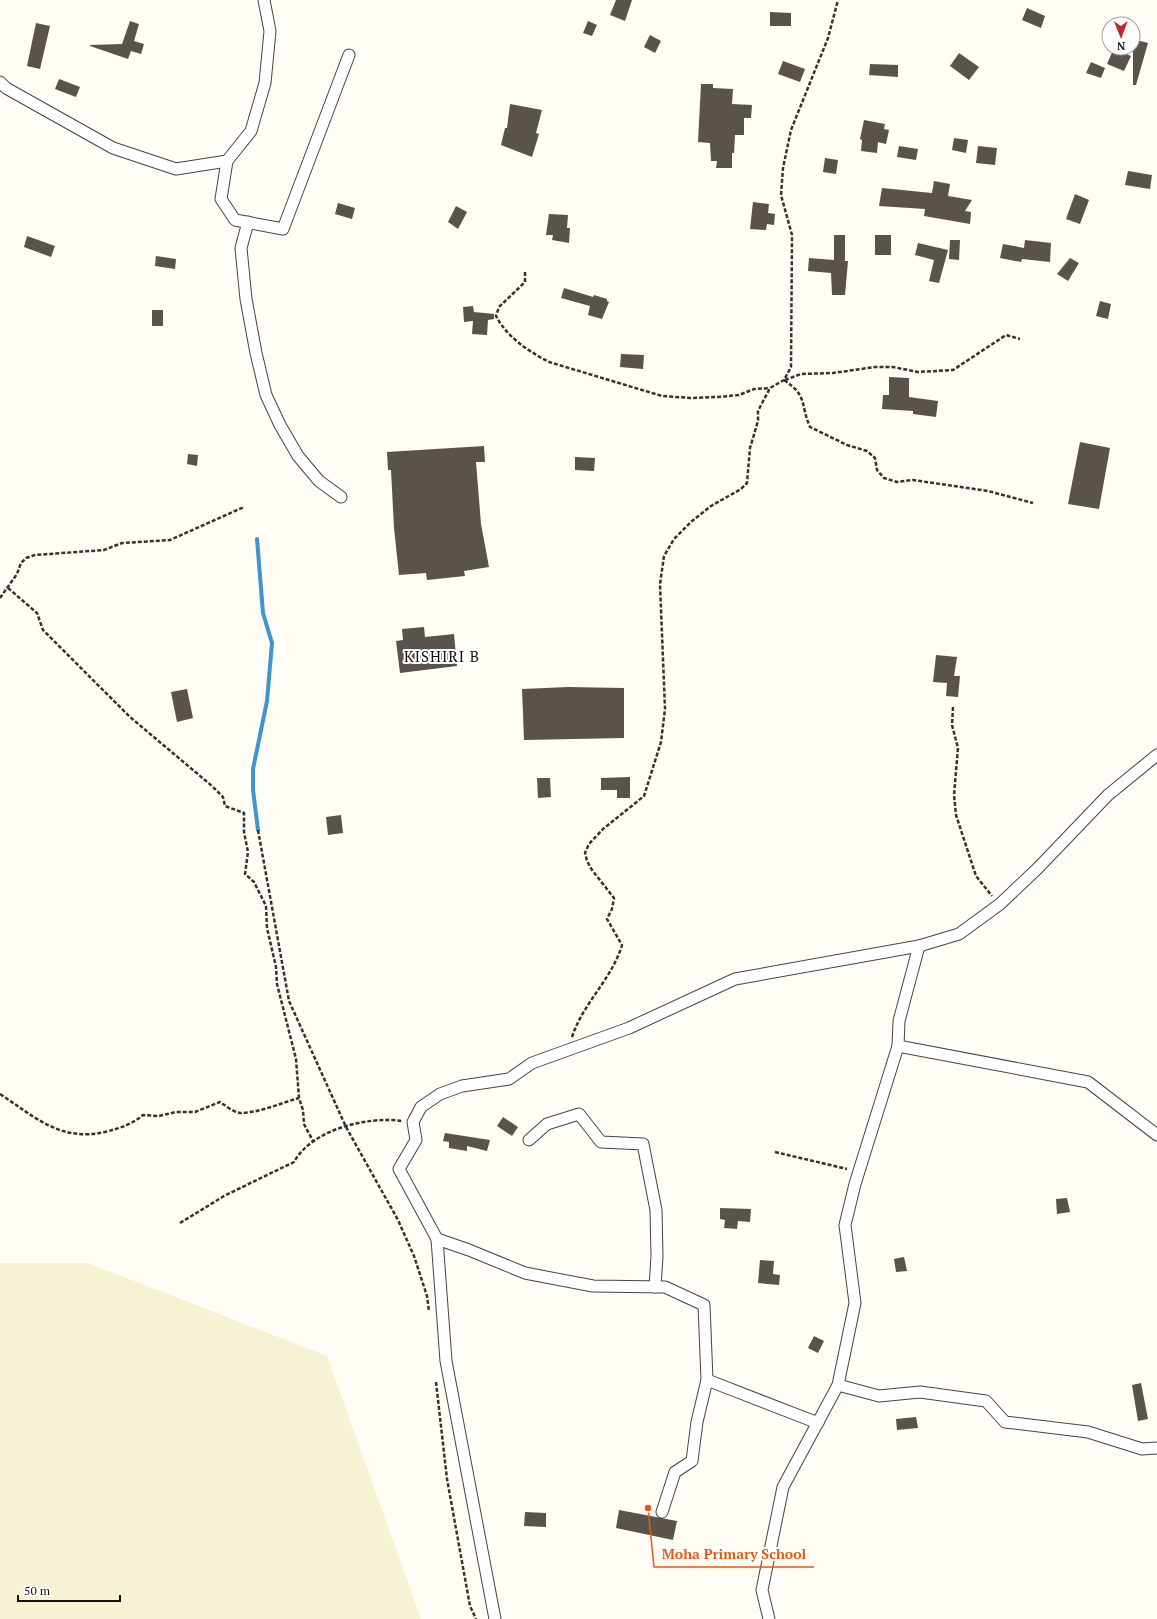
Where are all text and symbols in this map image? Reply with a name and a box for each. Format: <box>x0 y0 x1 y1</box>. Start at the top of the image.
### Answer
north arrow <box>1101 16 1141 56</box>
text: N <box>1116 39 1125 53</box>
district label: KISHIRI B <box>404 646 480 666</box>
callout: Moha Primary School <box>654 1541 814 1567</box>
text: Moha Primary School <box>662 1544 807 1563</box>
scale bar <box>18 1577 120 1603</box>
text: 50 m <box>24 1583 51 1598</box>

